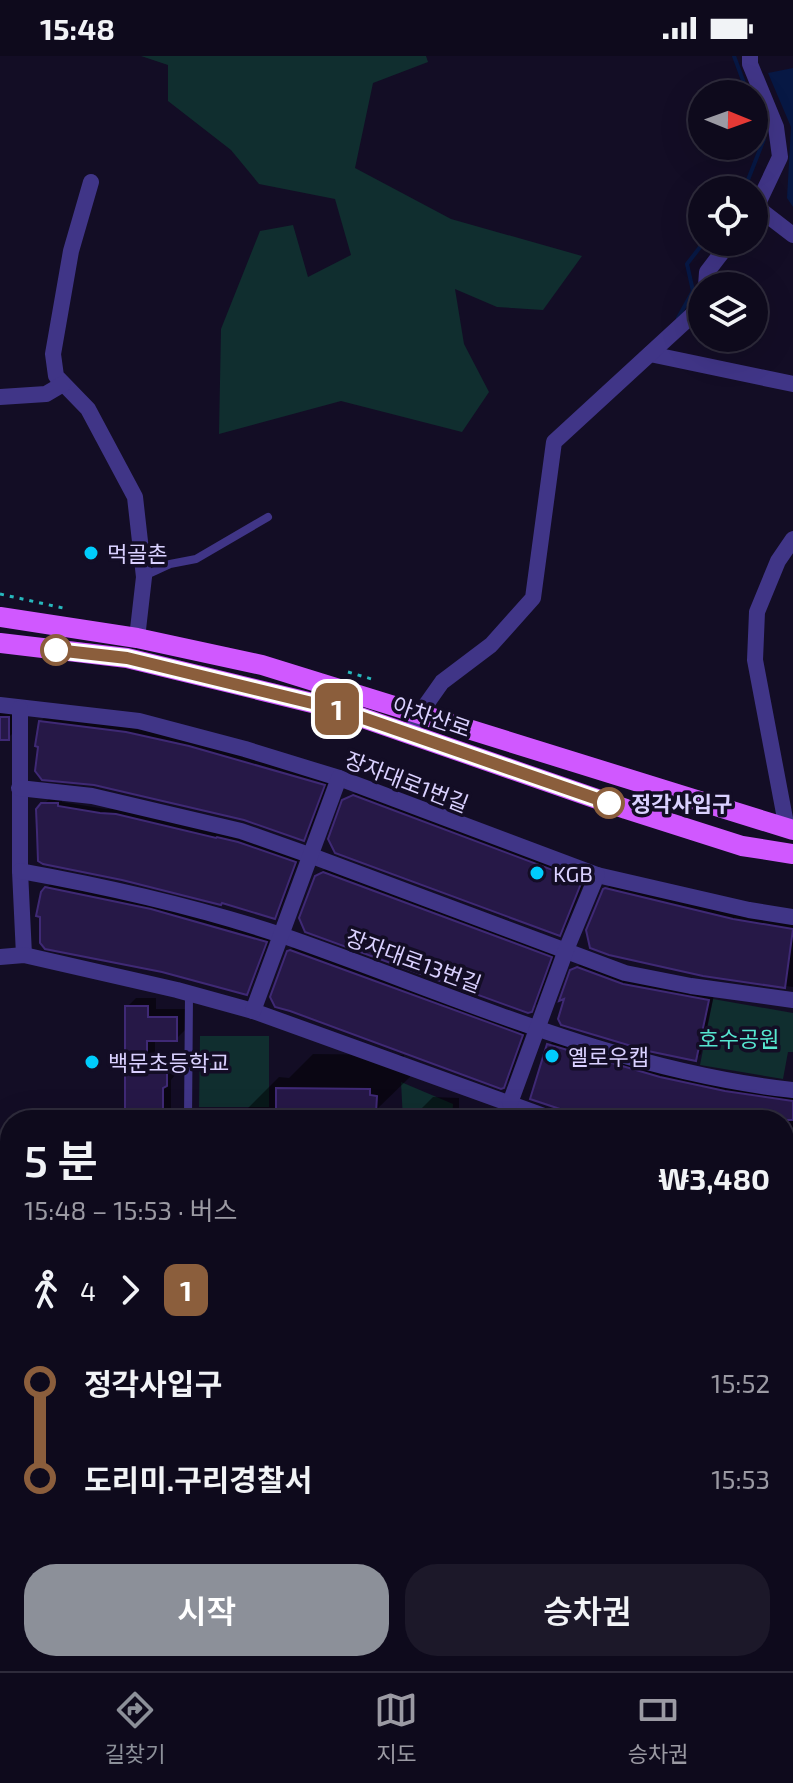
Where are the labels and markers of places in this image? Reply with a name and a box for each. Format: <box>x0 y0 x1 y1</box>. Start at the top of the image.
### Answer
place label: 먹골촌 <box>107 540 168 566</box>
marker: 먹골촌 <box>82 544 100 562</box>
unlabelled marker <box>41 635 71 665</box>
marker: 정각사입구 <box>594 788 624 818</box>
place label: 정각사입구 <box>631 790 732 816</box>
place label: KGB <box>553 860 593 886</box>
marker: KGB <box>528 864 546 882</box>
place label: 옐로우캡 <box>568 1043 649 1069</box>
marker: 옐로우캡 <box>543 1047 561 1065</box>
place label: 백문초등학교 <box>108 1049 229 1075</box>
marker: 백문초등학교 <box>83 1053 101 1071</box>

